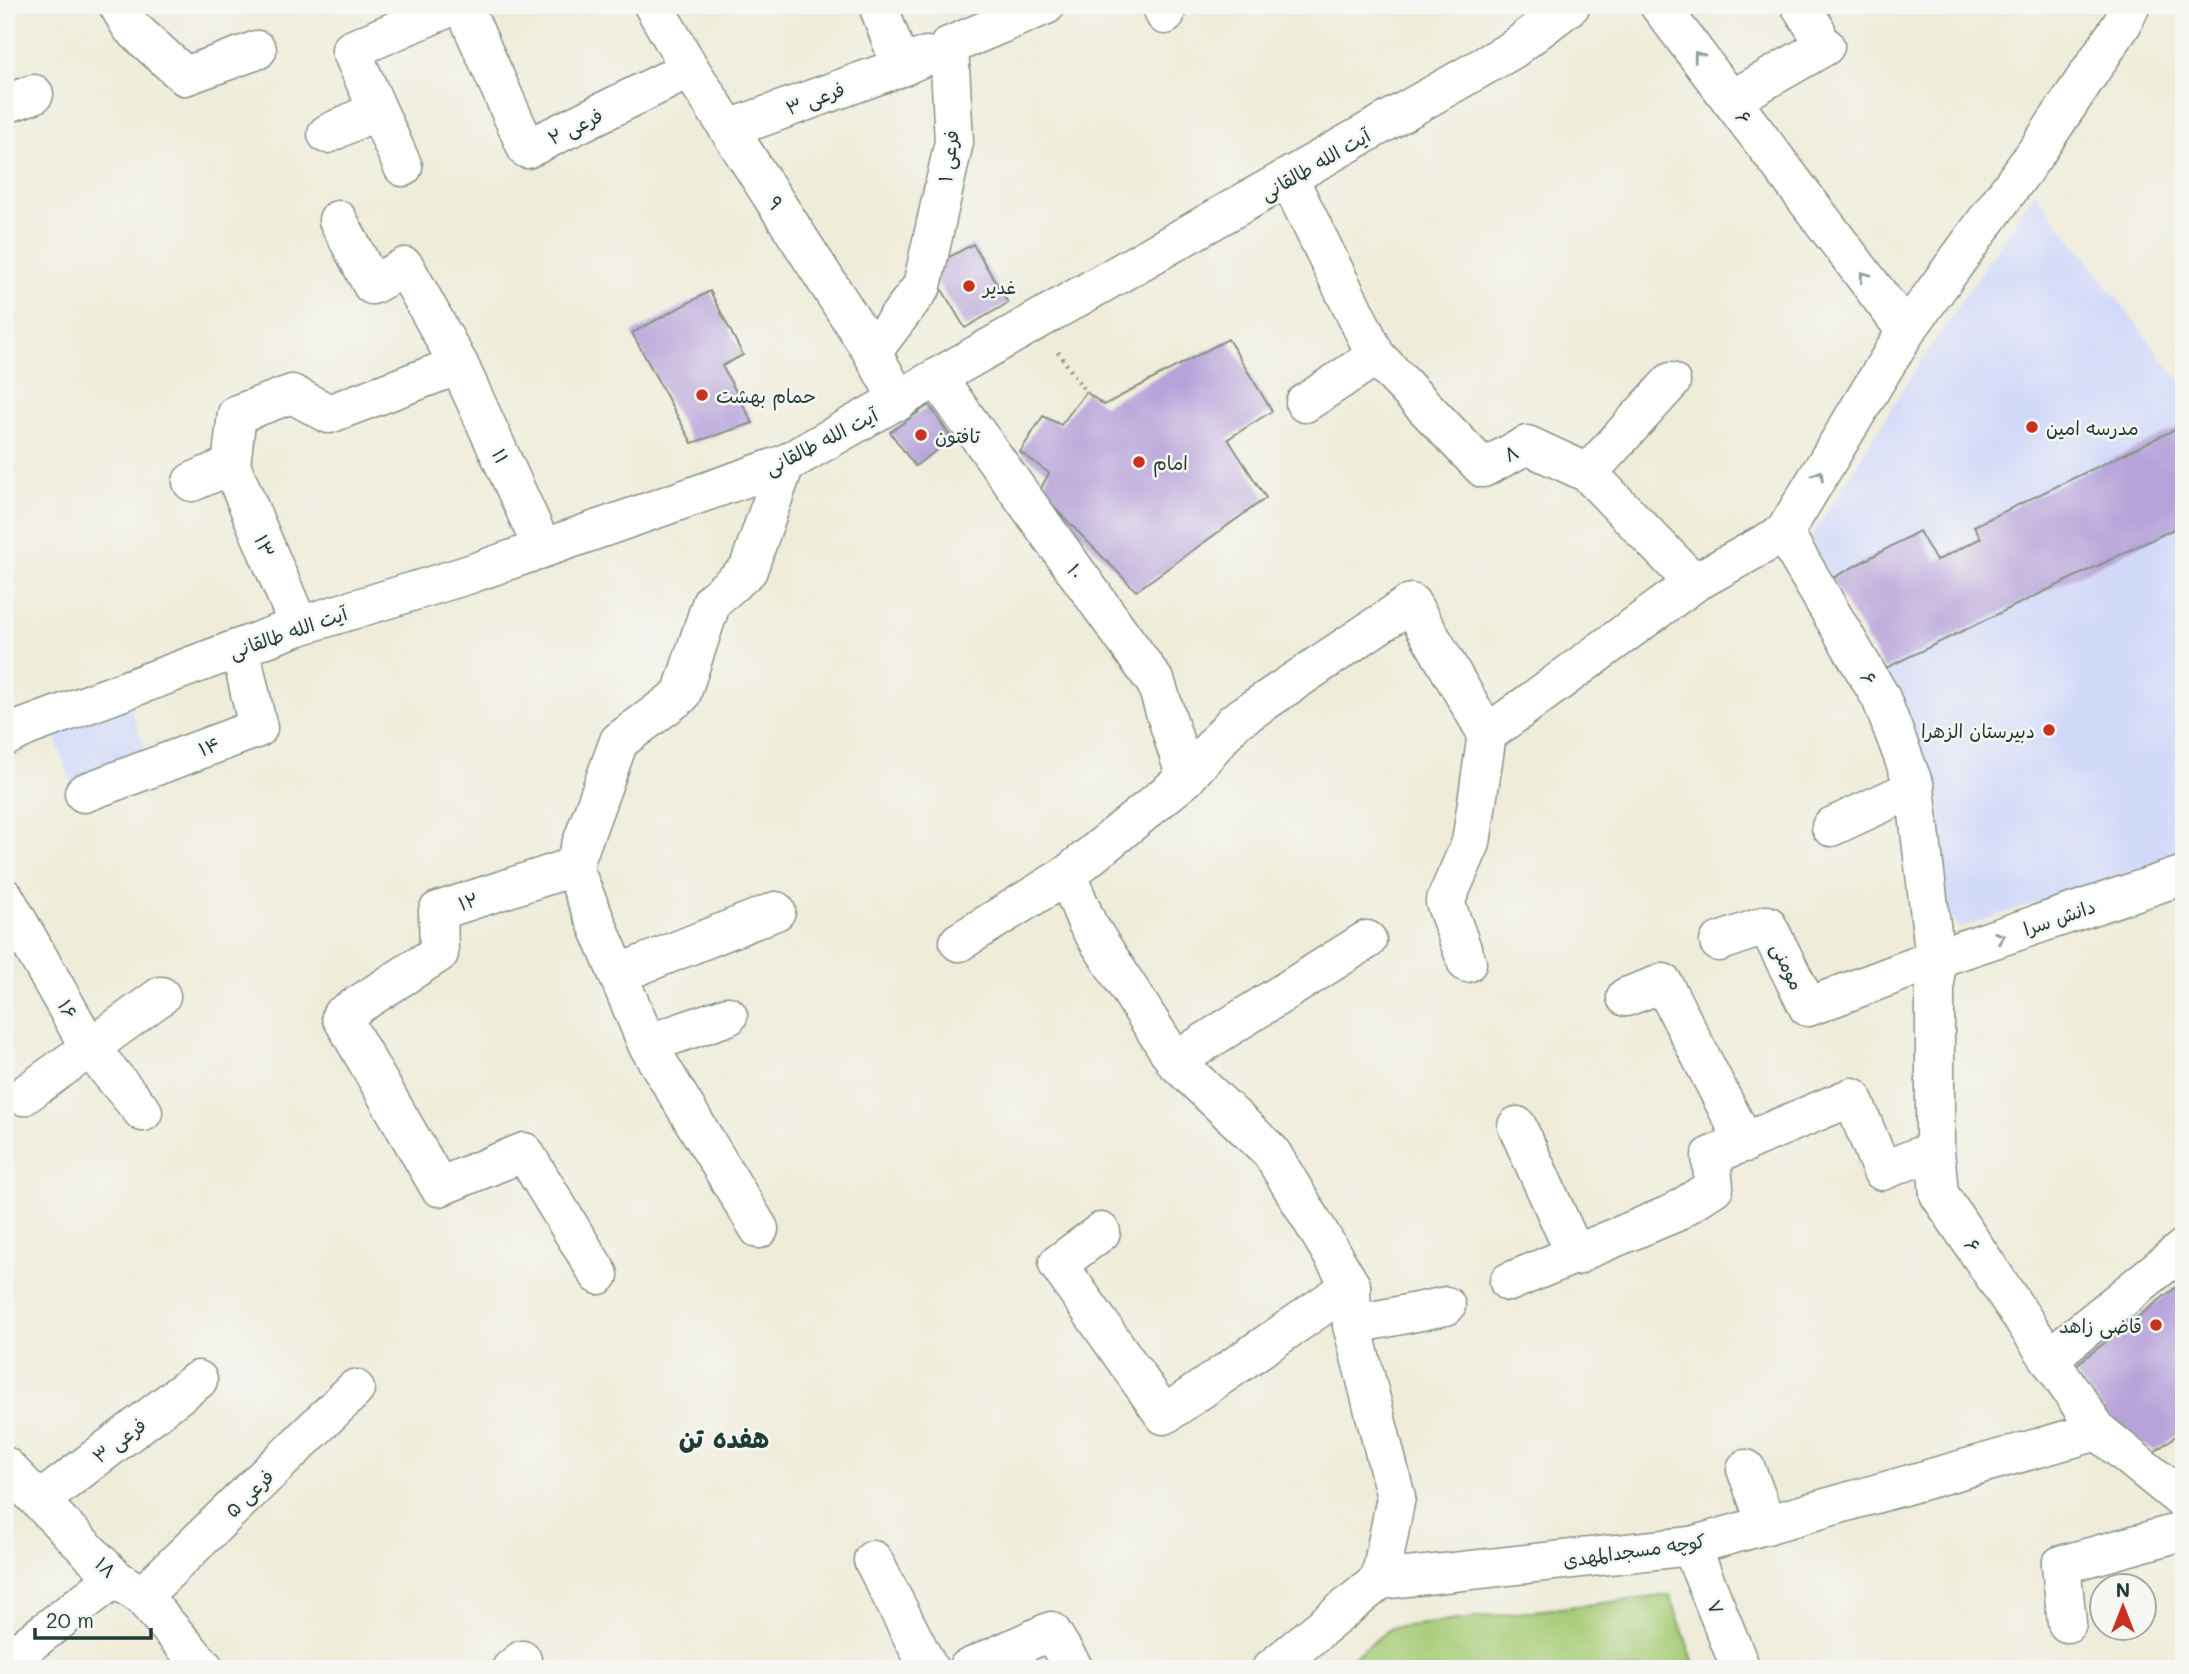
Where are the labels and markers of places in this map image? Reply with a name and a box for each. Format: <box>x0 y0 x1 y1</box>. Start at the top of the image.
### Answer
place label: غدیر <box>981 274 1016 299</box>
marker: غدیر <box>961 278 977 294</box>
place label: حمام بهشت <box>716 383 815 411</box>
marker: حمام بهشت <box>694 387 710 403</box>
place label: مدرسه امین <box>2046 415 2139 440</box>
marker: مدرسه امین <box>2024 419 2040 435</box>
place label: تافتون <box>935 423 981 448</box>
marker: تافتون <box>913 427 929 443</box>
place label: امام <box>1153 450 1188 478</box>
marker: امام <box>1131 454 1147 470</box>
place label: دبیرستان الزهرا <box>1921 718 2035 743</box>
marker: دبیرستان الزهرا <box>2041 722 2057 738</box>
place label: قاضی زاهد <box>2059 1313 2142 1339</box>
marker: قاضی زاهد <box>2148 1317 2164 1333</box>

